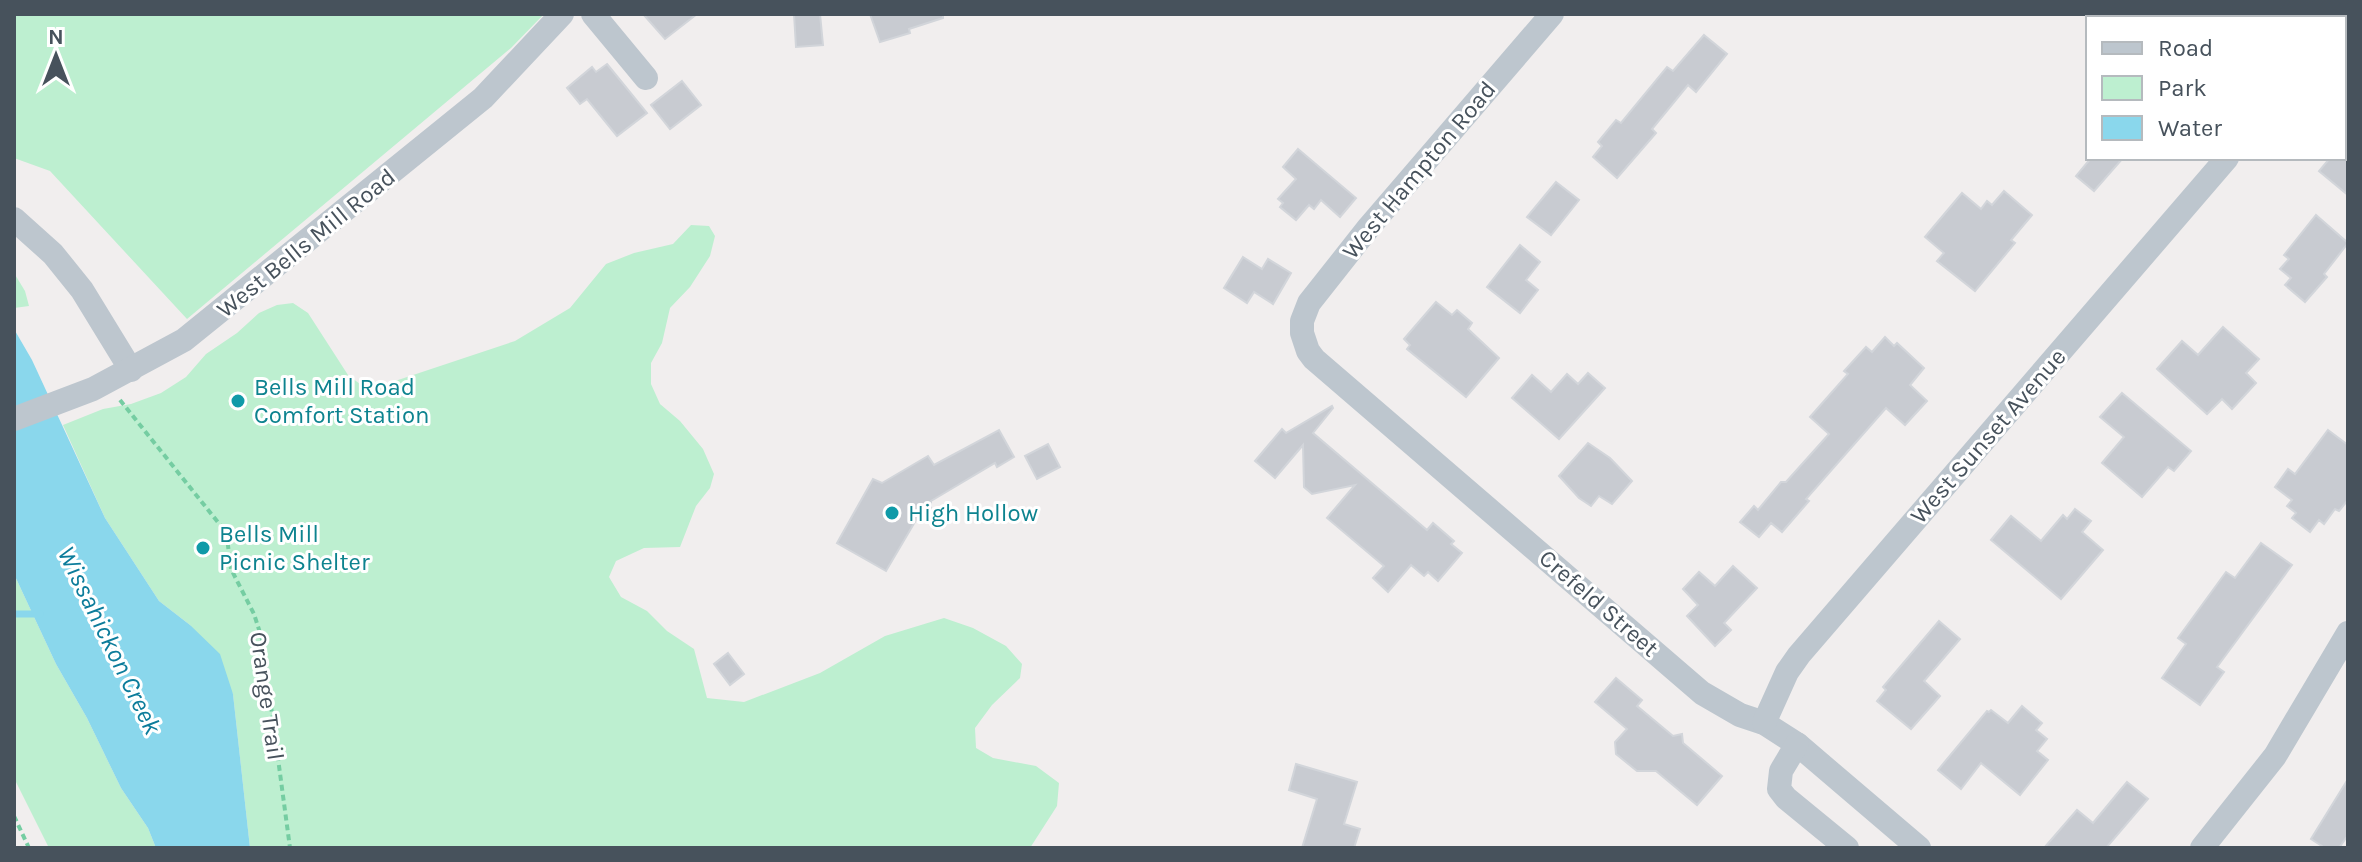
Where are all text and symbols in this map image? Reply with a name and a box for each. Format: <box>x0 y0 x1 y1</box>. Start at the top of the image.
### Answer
north arrow <box>16 16 96 96</box>
legend <box>2086 16 2346 160</box>
text: N <box>48 24 64 50</box>
text: Road <box>2158 34 2213 62</box>
text: Park <box>2158 74 2207 102</box>
street label: West Hampton Road <box>1336 75 1502 265</box>
text: Water <box>2158 114 2222 142</box>
street label: West Bells Mill Road <box>211 163 401 323</box>
street label: West Sunset Avenue <box>1904 343 2072 529</box>
place label: Bells Mill Road Comfort Station <box>254 373 430 429</box>
marker: Bells Mill Road Comfort Station <box>229 392 247 410</box>
place label: High Hollow <box>908 499 1038 527</box>
marker: High Hollow <box>883 504 901 522</box>
place label: Bells Mill Picnic Shelter <box>219 520 370 576</box>
marker: Bells Mill Picnic Shelter <box>194 539 212 557</box>
water label: Wissahickon Creek <box>51 541 169 740</box>
street label: Crefeld Street <box>1534 544 1664 662</box>
street label: Orange Trail <box>244 630 290 762</box>

